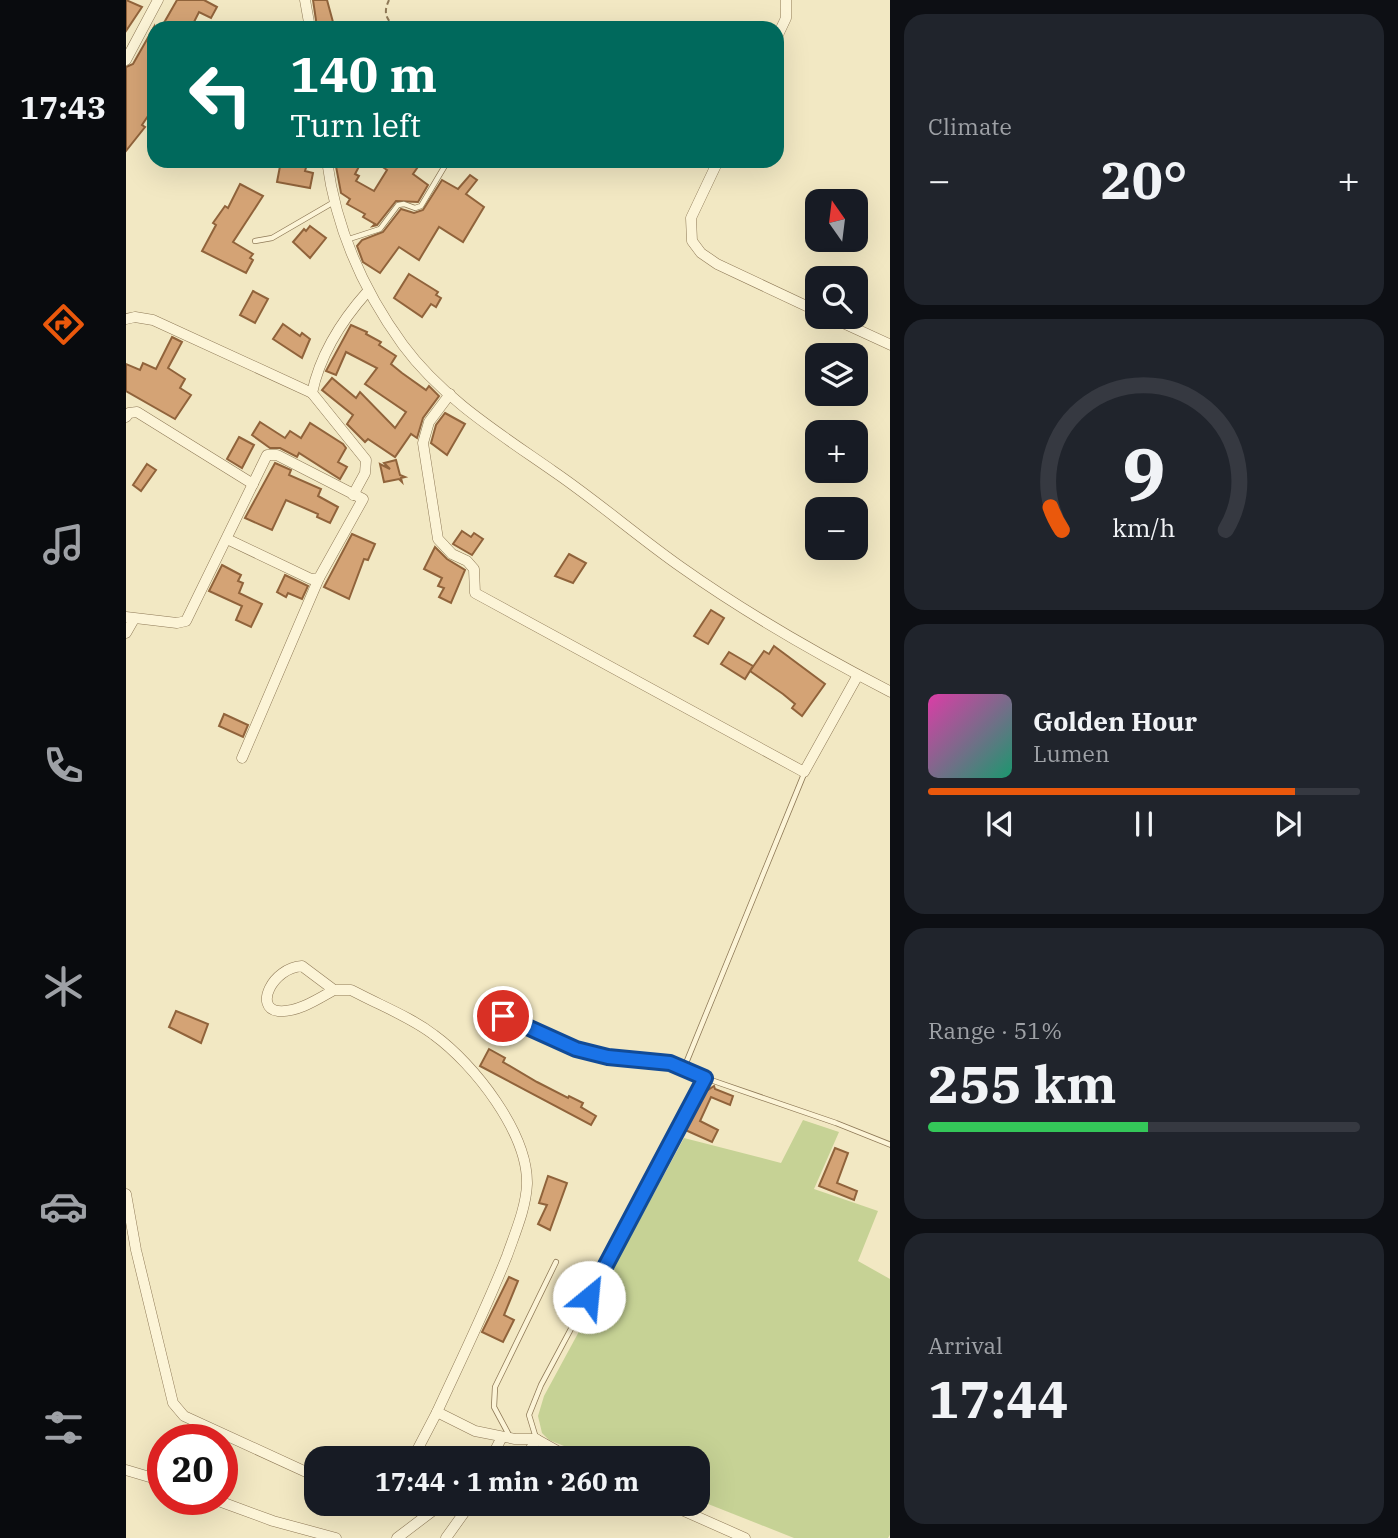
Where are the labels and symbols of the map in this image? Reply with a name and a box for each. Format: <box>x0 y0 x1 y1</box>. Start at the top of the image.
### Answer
north arrow <box>805 189 868 252</box>
pin <box>473 986 533 1046</box>
position arrow <box>552 1260 626 1334</box>
speed limit sign: 20 <box>147 1424 238 1515</box>

